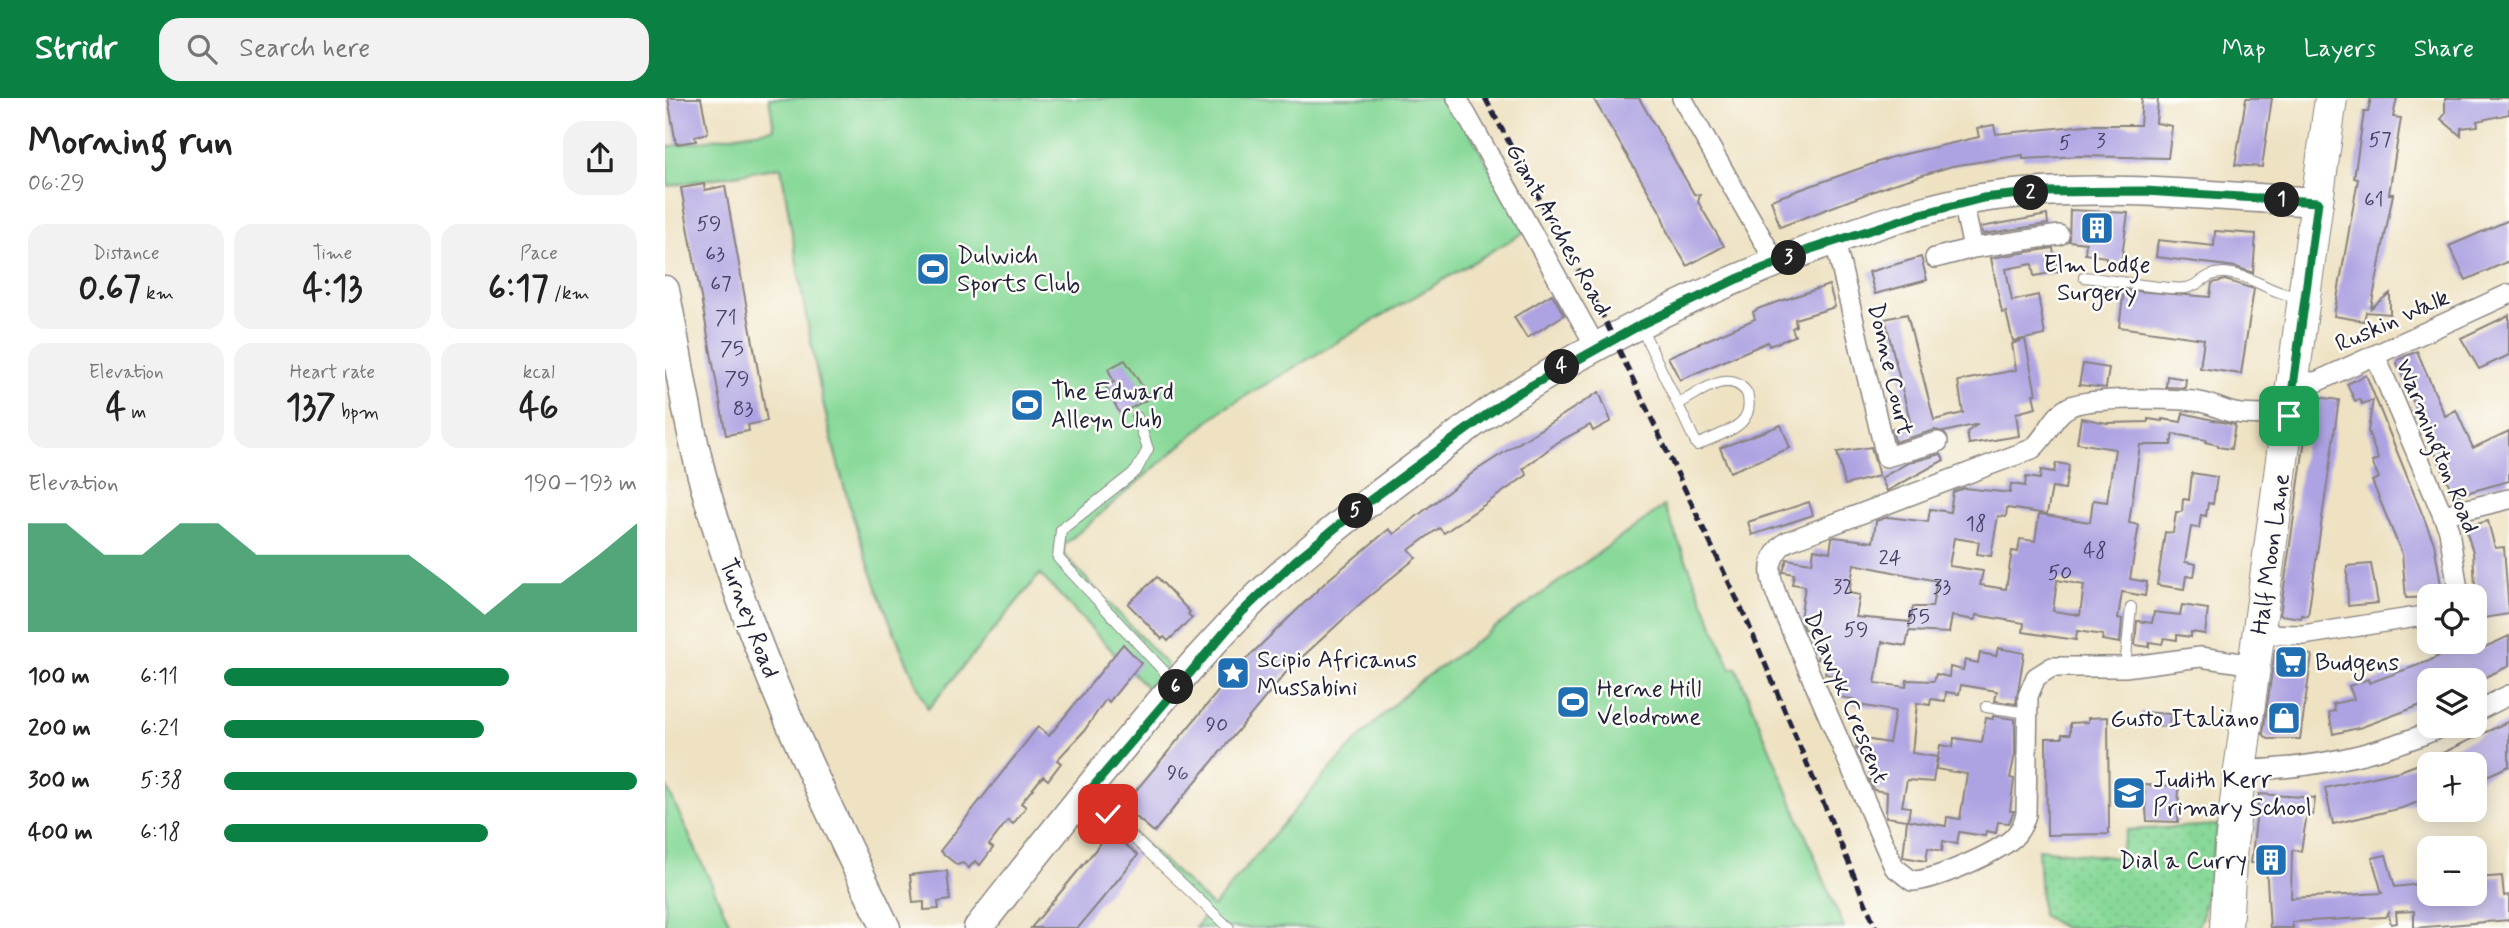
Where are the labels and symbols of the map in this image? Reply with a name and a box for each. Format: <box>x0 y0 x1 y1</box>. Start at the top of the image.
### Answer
house number: 57 <box>2368 126 2392 154</box>
house number: 3 <box>2096 127 2106 155</box>
house number: 5 <box>2059 129 2071 157</box>
street label: Giant Arches Road <box>1498 138 1618 321</box>
pin: 2 <box>2013 176 2049 210</box>
pin: 1 <box>2265 182 2299 217</box>
house number: 61 <box>2364 186 2384 214</box>
building icon: Elm Lodge Surgery <box>2078 209 2116 247</box>
house number: 59 <box>696 210 722 238</box>
house number: 63 <box>705 240 725 268</box>
pin: 3 <box>1771 240 1807 276</box>
place label: Dulwich Sports Club <box>957 241 1080 300</box>
sports icon: Dulwich Sports Club <box>914 250 952 288</box>
place label: Elm Lodge Surgery <box>2044 250 2150 311</box>
house number: 67 <box>710 270 732 298</box>
street label: Ruskin Walk <box>2331 282 2455 360</box>
street label: Donne Court <box>1859 300 1920 439</box>
house number: 71 <box>715 304 737 332</box>
house number: 75 <box>720 335 744 363</box>
pin: 4 <box>1545 350 1579 384</box>
street label: Warmington Road <box>2385 355 2486 539</box>
house number: 79 <box>724 365 750 393</box>
place label: The Edward Alleyn Club <box>1051 377 1174 436</box>
sports icon: The Edward Alleyn Club <box>1008 386 1046 424</box>
pin <box>2259 386 2319 446</box>
house number: 83 <box>733 395 753 423</box>
street label: Half Moon Lane <box>2245 471 2298 637</box>
pin: 5 <box>1339 494 1373 528</box>
house number: 18 <box>1966 510 1986 538</box>
house number: 48 <box>2083 537 2107 565</box>
house number: 24 <box>1878 544 1902 572</box>
street label: Turney Road <box>712 554 786 683</box>
house number: 50 <box>2048 559 2072 587</box>
house number: 32 <box>1833 573 1853 601</box>
house number: 33 <box>1933 573 1951 601</box>
house number: 55 <box>1906 603 1930 631</box>
street label: Delawyk Crescent <box>1795 607 1896 788</box>
house number: 59 <box>1843 616 1869 644</box>
supermarket icon: Budgens <box>2272 643 2310 681</box>
place label: Scipio Africanus Mussabini <box>1257 645 1417 704</box>
place label: Budgens <box>2315 648 2399 681</box>
place icon: Scipio Africanus Mussabini <box>1214 654 1252 692</box>
pin: 6 <box>1159 670 1193 704</box>
place label: Herne Hill Velodrome <box>1597 674 1701 733</box>
sports icon: Herne Hill Velodrome <box>1554 683 1592 721</box>
shop icon: Gusto Italiano <box>2265 699 2303 737</box>
place label: Gusto Italiano <box>2110 704 2259 735</box>
house number: 90 <box>1206 711 1228 739</box>
house number: 96 <box>1167 759 1189 787</box>
place label: Judith Kerr Primary School <box>2153 765 2312 824</box>
school or university icon: Judith Kerr Primary School <box>2110 774 2148 812</box>
pin <box>1078 784 1138 844</box>
building icon: Dial a Curry <box>2252 841 2290 879</box>
place label: Dial a Curry <box>2119 846 2247 877</box>

